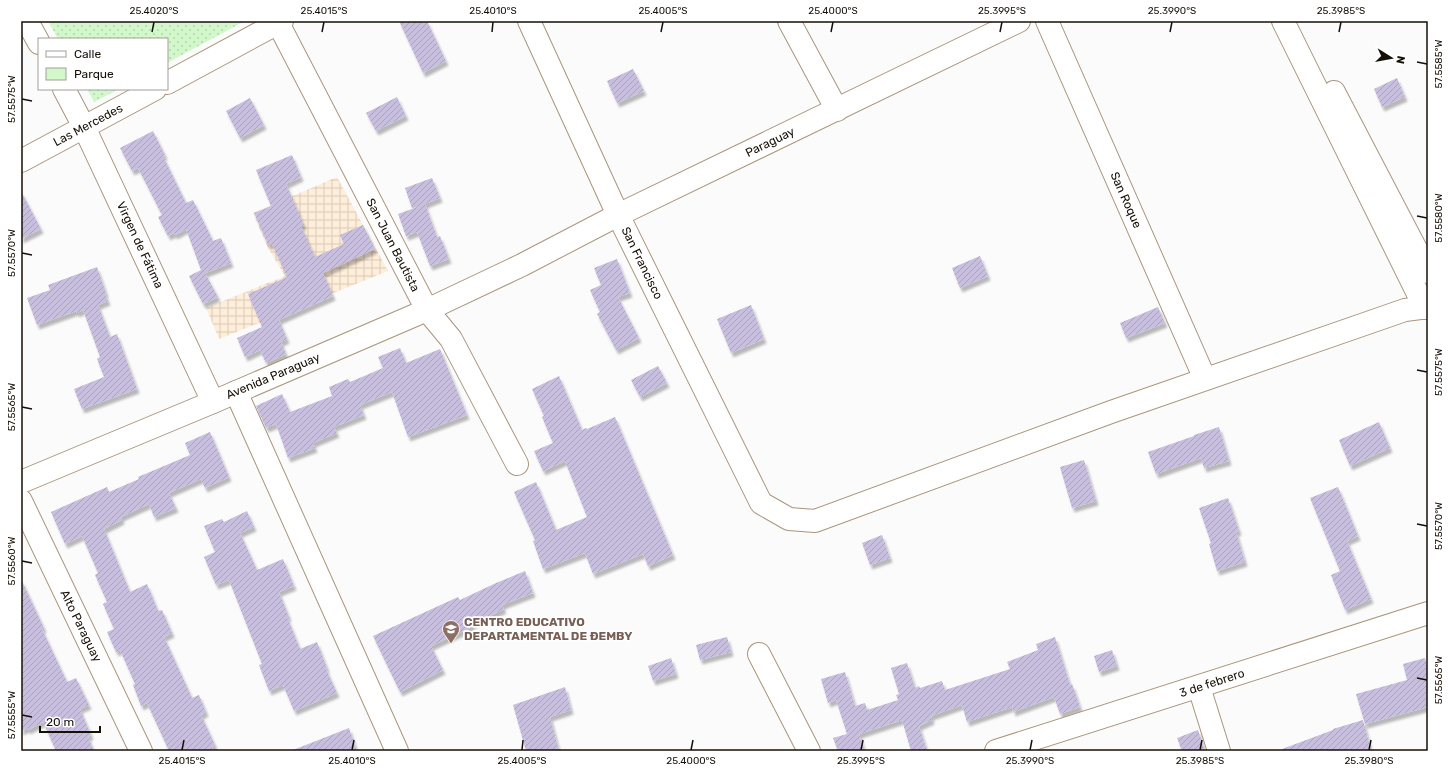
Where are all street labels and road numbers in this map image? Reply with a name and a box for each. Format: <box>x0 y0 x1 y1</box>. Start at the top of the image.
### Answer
street label: Las Mercedes <box>51 101 125 149</box>
street label: Paraguay <box>743 124 797 160</box>
street label: San Roque <box>1107 170 1145 231</box>
street label: San Juan Bautista <box>363 196 423 294</box>
street label: Virgen de Fátima <box>114 199 166 291</box>
street label: San Francisco <box>618 225 666 302</box>
street label: Avenida Paraguay <box>224 350 322 402</box>
street label: Alto Paraguay <box>58 588 105 665</box>
street label: 3 de febrero <box>1178 666 1246 700</box>

